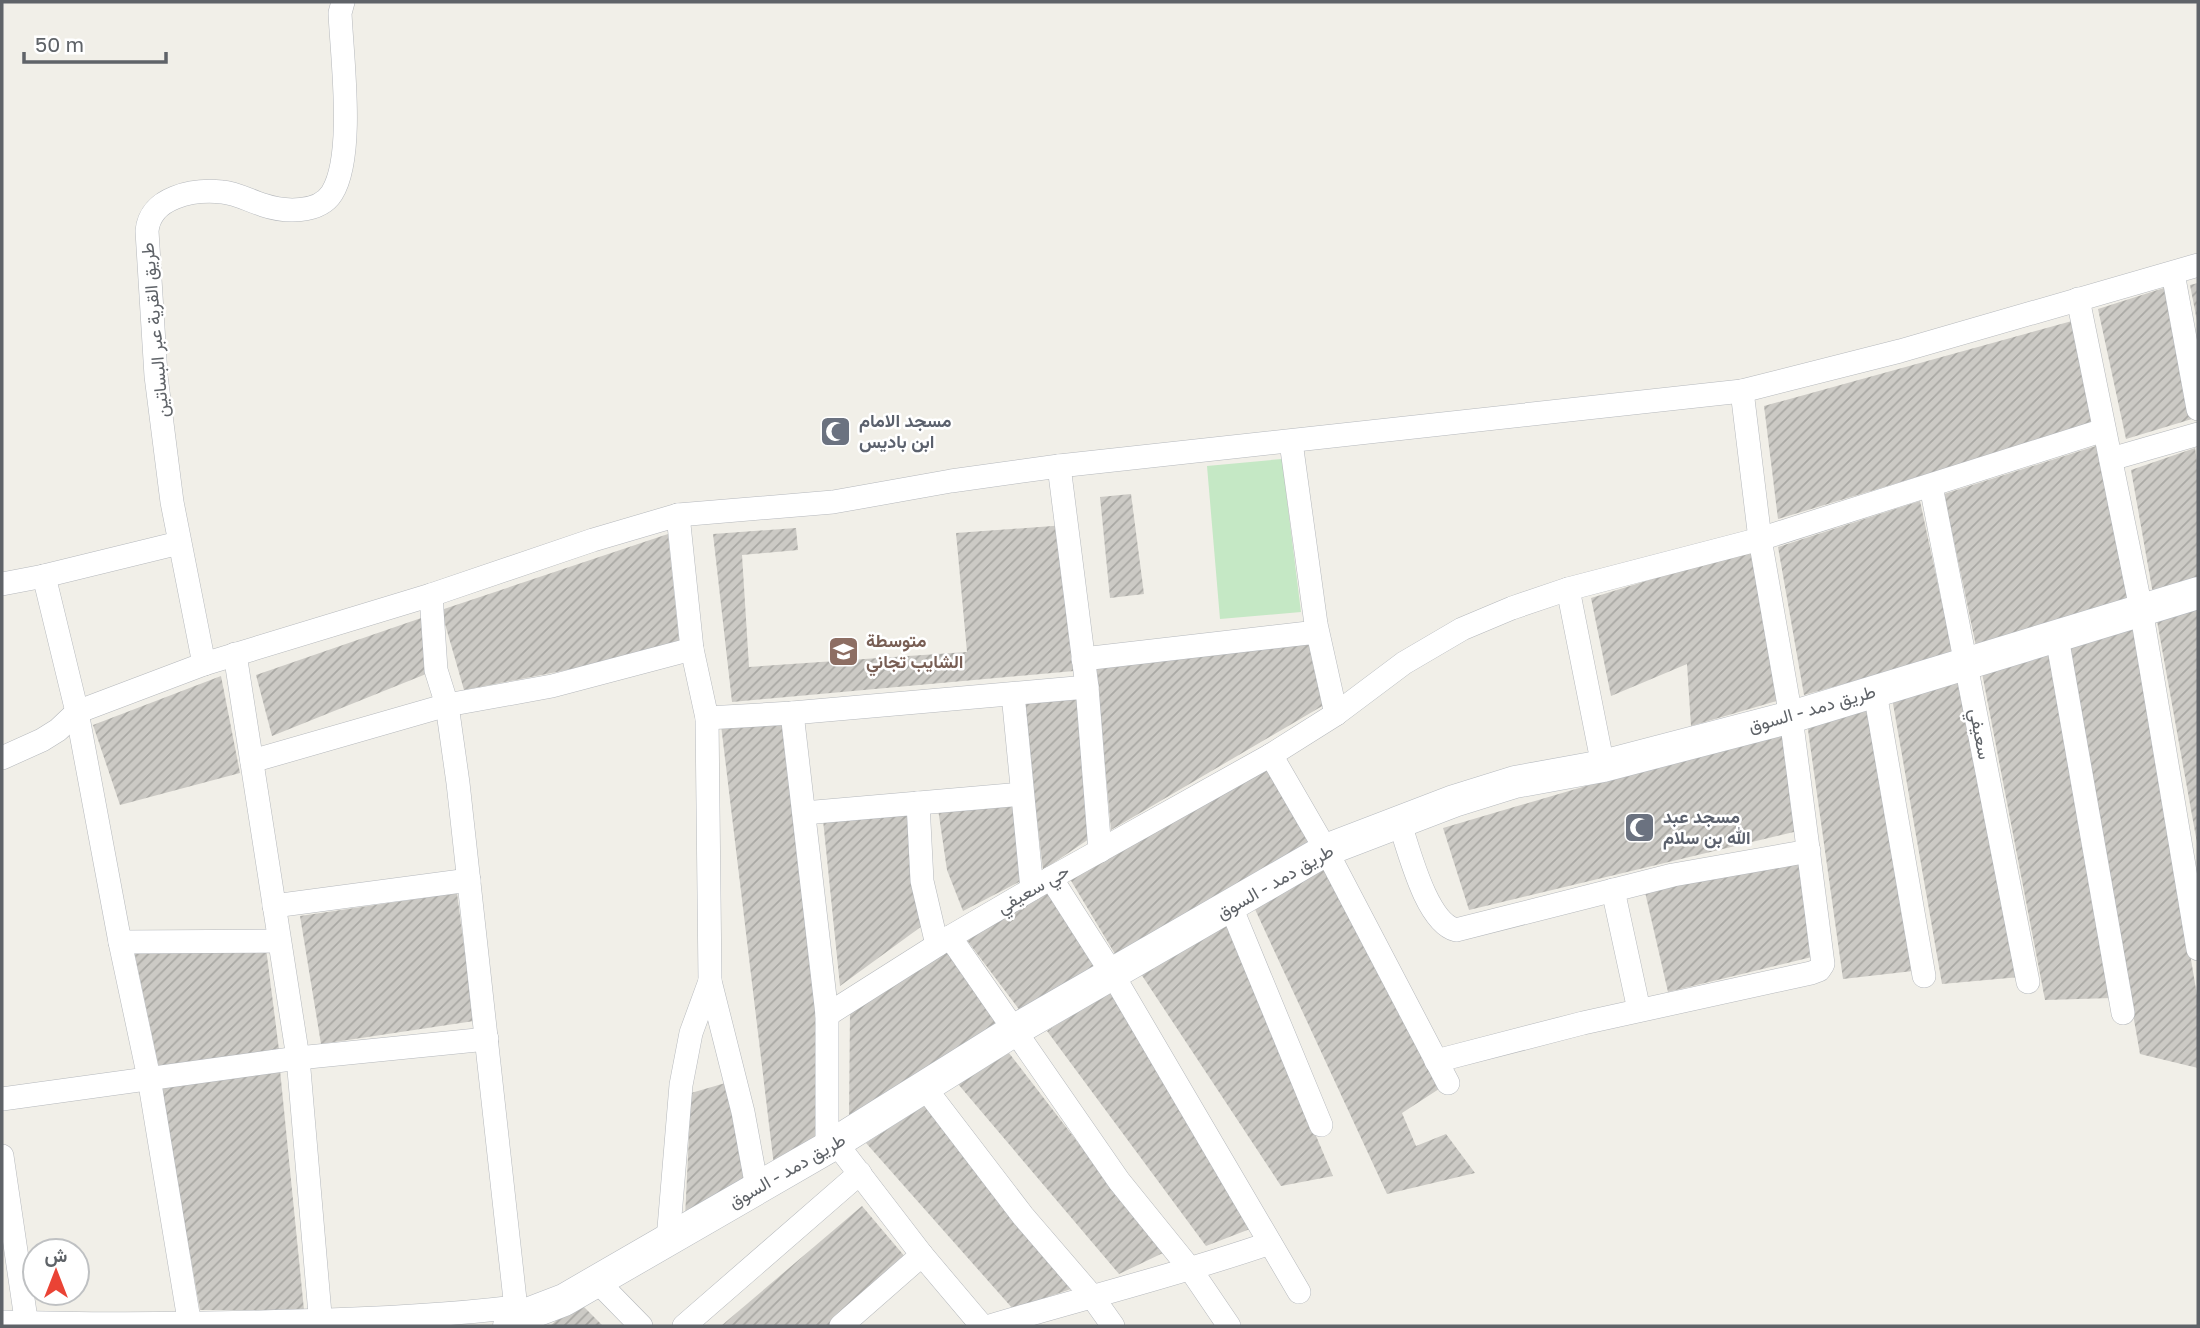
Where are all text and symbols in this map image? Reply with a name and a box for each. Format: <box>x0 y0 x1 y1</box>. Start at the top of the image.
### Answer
scale bar <box>24 21 166 65</box>
text: 50 m <box>35 31 84 57</box>
street label: طريق القرية عبر البساتين <box>135 242 174 419</box>
place label: مسجد الامام ابن باديس <box>859 409 952 453</box>
mosque icon: مسجد الامام ابن باديس <box>819 414 853 448</box>
place label: متوسطة الشايب تجاني <box>866 629 964 677</box>
school or university icon: متوسطة الشايب تجاني <box>826 634 860 668</box>
street label: طريق دمد - السوق <box>1746 679 1878 738</box>
street label: سعيفي <box>1960 706 1997 762</box>
place label: مسجد عبد الله بن سلام <box>1663 805 1751 850</box>
mosque icon: مسجد عبد الله بن سلام <box>1623 810 1657 844</box>
street label: طريق دمد - السوق <box>1212 839 1337 924</box>
street label: حي سعيفي <box>992 859 1075 922</box>
street label: طريق دمد - السوق <box>724 1128 849 1213</box>
north arrow <box>21 1237 91 1307</box>
text: ش <box>45 1243 68 1267</box>

